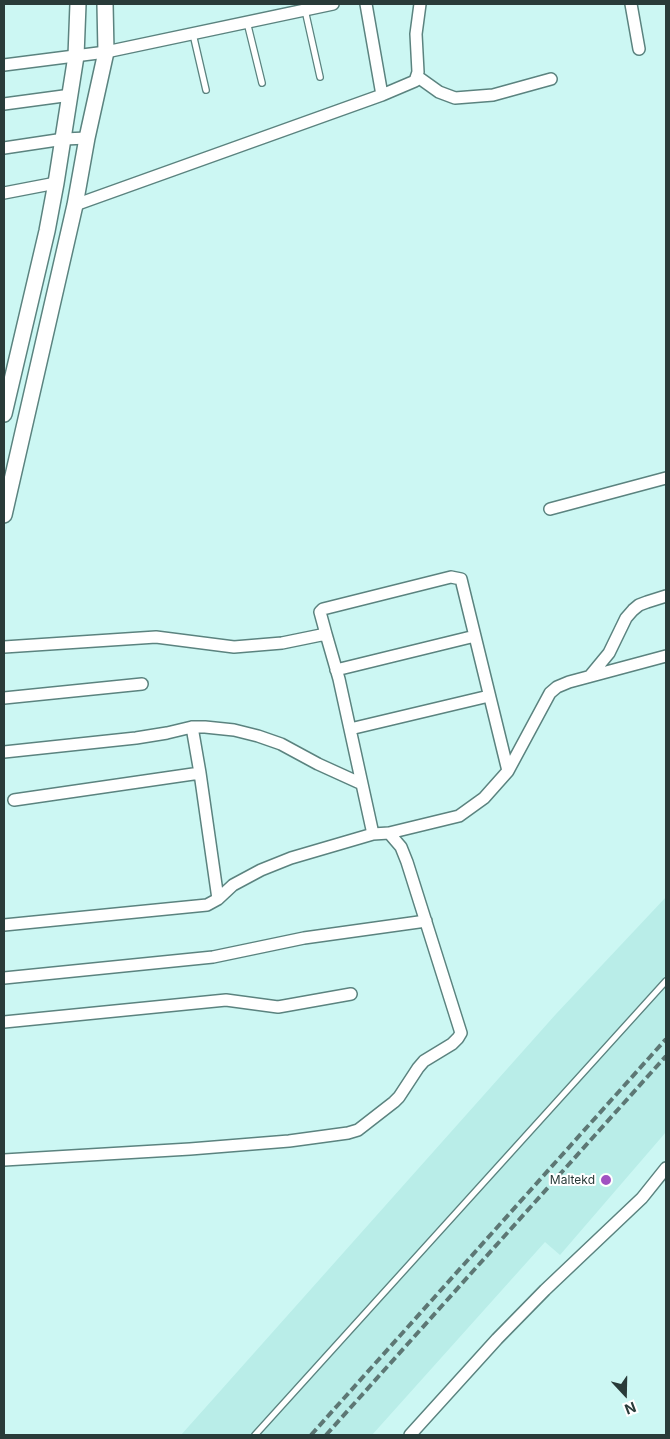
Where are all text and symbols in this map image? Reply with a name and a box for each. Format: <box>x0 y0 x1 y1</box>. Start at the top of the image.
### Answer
place label: Maltekd <box>550 1173 595 1187</box>
marker: Maltekd <box>599 1173 613 1187</box>
north arrow <box>600 1369 650 1419</box>
text: N <box>623 1399 639 1418</box>

